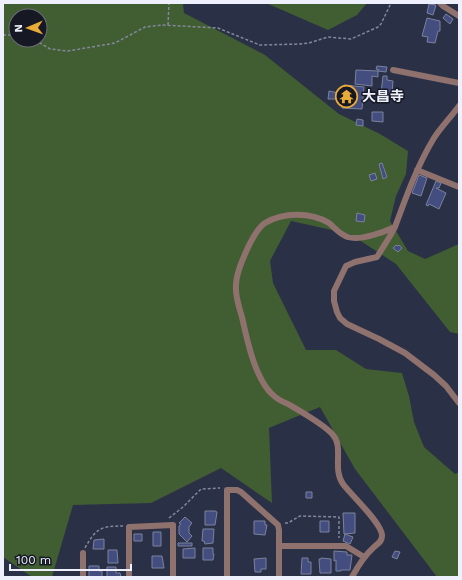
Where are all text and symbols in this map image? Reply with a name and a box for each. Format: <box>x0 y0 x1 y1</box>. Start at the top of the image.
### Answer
north arrow <box>8 8 48 48</box>
text: N <box>12 24 25 33</box>
temple icon: 大昌寺 <box>333 83 359 109</box>
place label: 大昌寺 <box>362 88 404 104</box>
scale bar <box>10 546 131 572</box>
text: 100 m <box>16 553 51 567</box>

